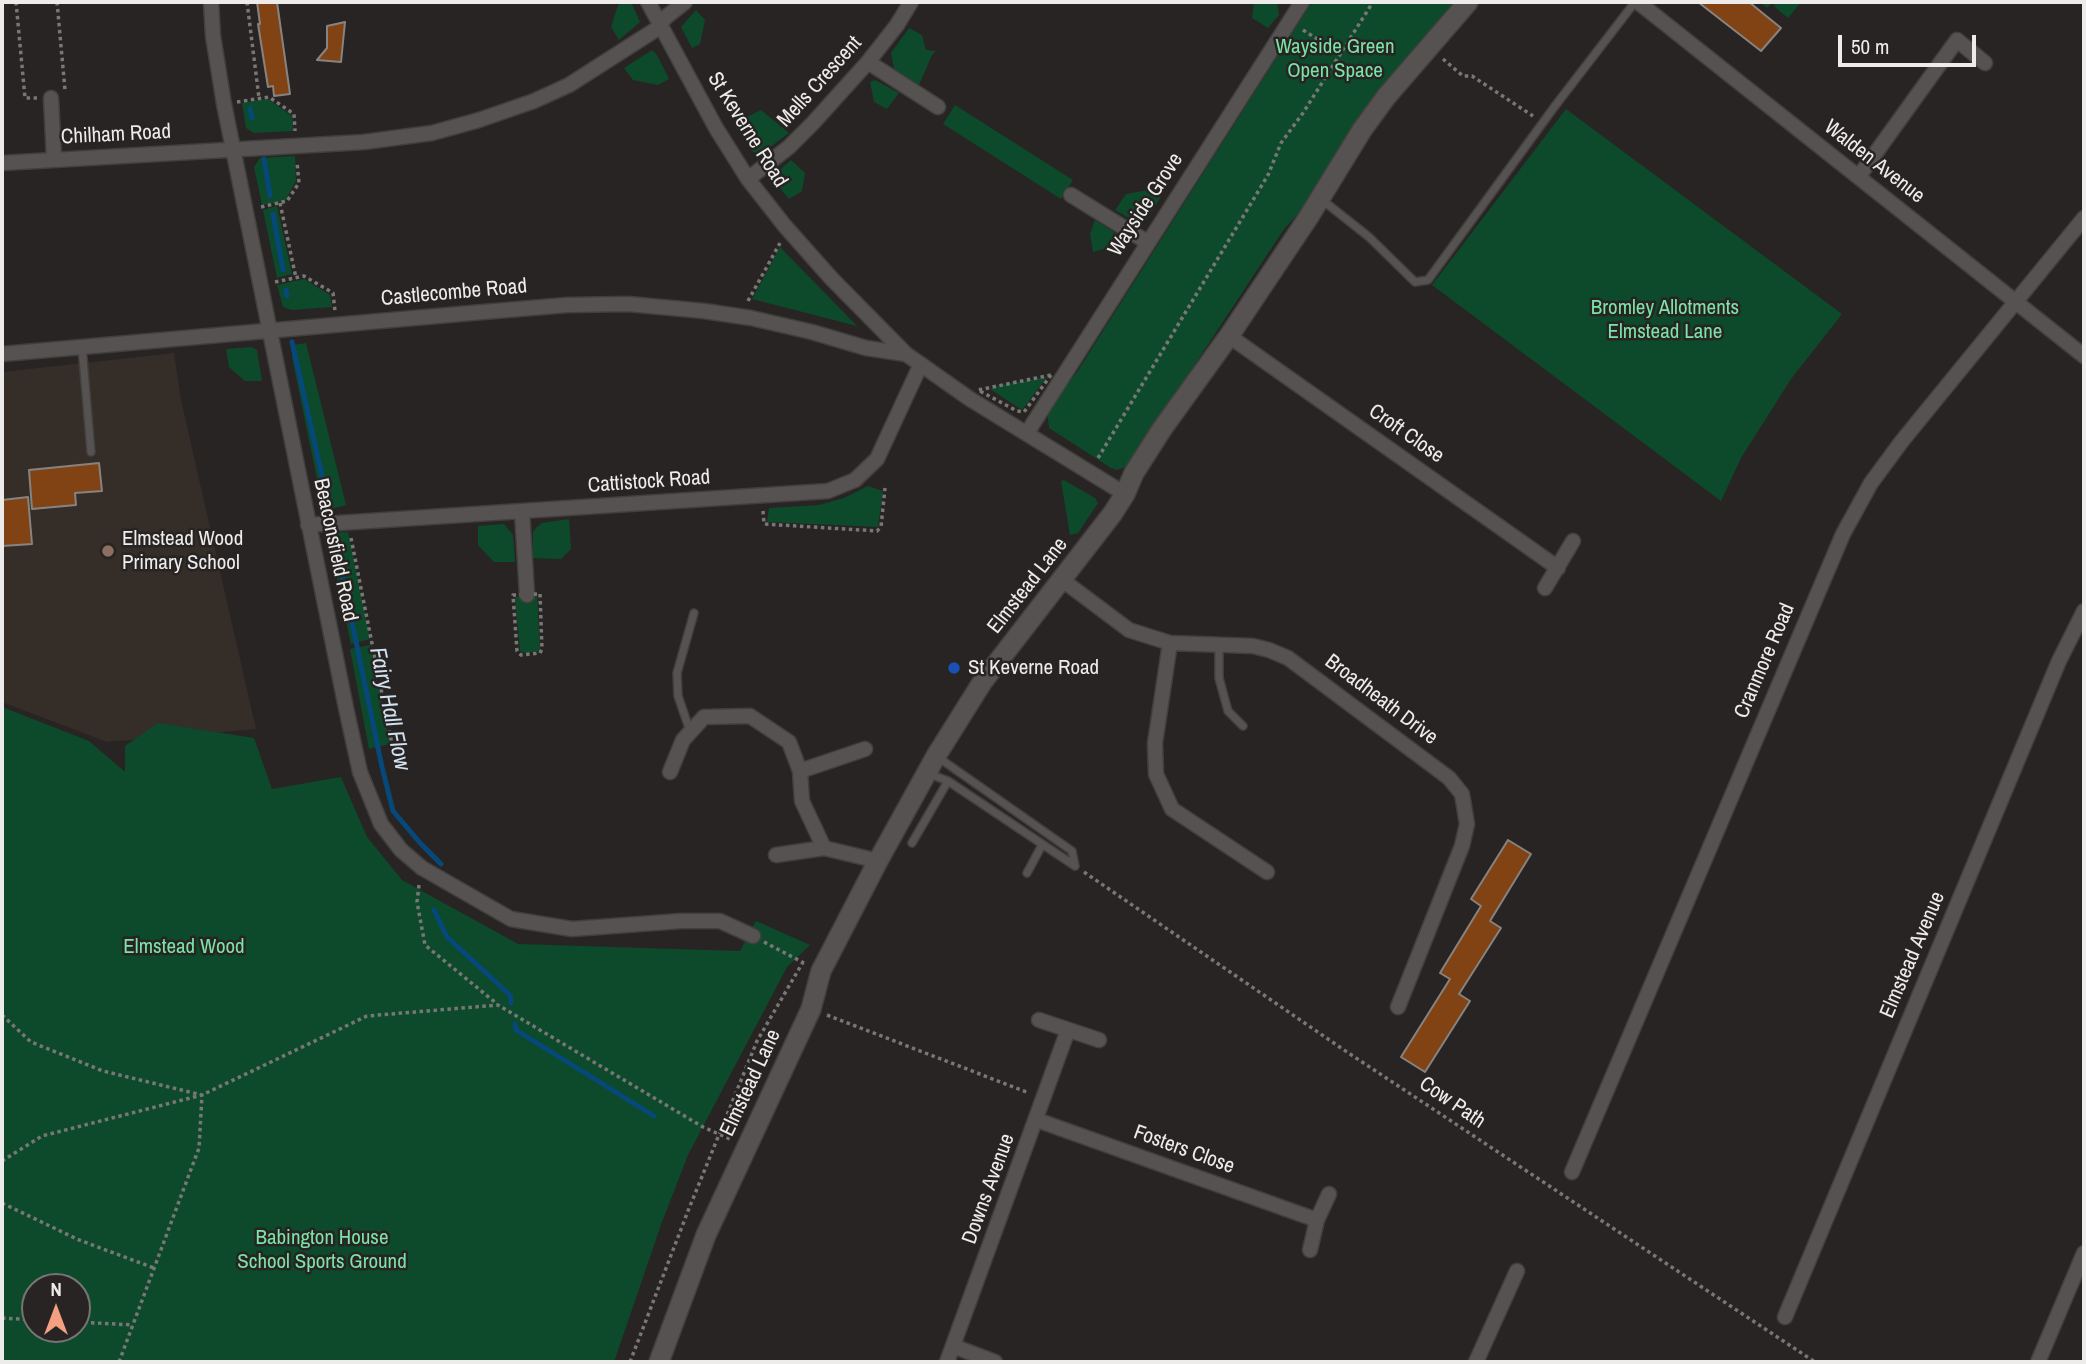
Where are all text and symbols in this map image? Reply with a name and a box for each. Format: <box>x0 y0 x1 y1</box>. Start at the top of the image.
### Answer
scale bar <box>1841 21 1979 65</box>
street label: Mells Crescent <box>773 31 867 133</box>
text: 50 m <box>1851 32 1889 61</box>
park label: Wayside Green Open Space <box>1275 34 1395 84</box>
street label: St Keverne Road <box>702 68 792 192</box>
street label: Walden Avenue <box>1819 115 1929 209</box>
street label: Chilham Road <box>60 120 172 150</box>
street label: Wayside Grove <box>1103 149 1189 261</box>
street label: Castlecombe Road <box>380 274 528 312</box>
park label: Bromley Allotments Elmstead Lane <box>1591 295 1739 345</box>
street label: Croft Close <box>1363 399 1449 469</box>
street label: Cattistock Road <box>587 465 711 499</box>
street label: Beaconsfield Road <box>308 476 362 624</box>
place label: Elmstead Wood Primary School <box>122 526 243 576</box>
street label: Elmstead Lane <box>983 533 1073 639</box>
marker: Elmstead Wood Primary School <box>100 543 116 559</box>
street label: Cranmore Road <box>1729 600 1801 722</box>
water label: Fairy Hall Flow <box>363 645 415 773</box>
street label: Broadheath Drive <box>1320 649 1442 751</box>
place label: St Keverne Road <box>968 655 1099 681</box>
marker: St Keverne Road <box>946 660 962 676</box>
street label: Elmstead Avenue <box>1875 888 1951 1022</box>
park label: Elmstead Wood <box>123 934 245 960</box>
street label: Elmstead Lane <box>715 1026 787 1140</box>
street label: Cow Path <box>1414 1072 1490 1134</box>
street label: Fosters Close <box>1130 1120 1238 1180</box>
street label: Downs Avenue <box>957 1130 1021 1248</box>
park label: Babington House School Sports Ground <box>237 1225 407 1275</box>
north arrow <box>21 1273 91 1343</box>
text: N <box>50 1276 62 1302</box>

